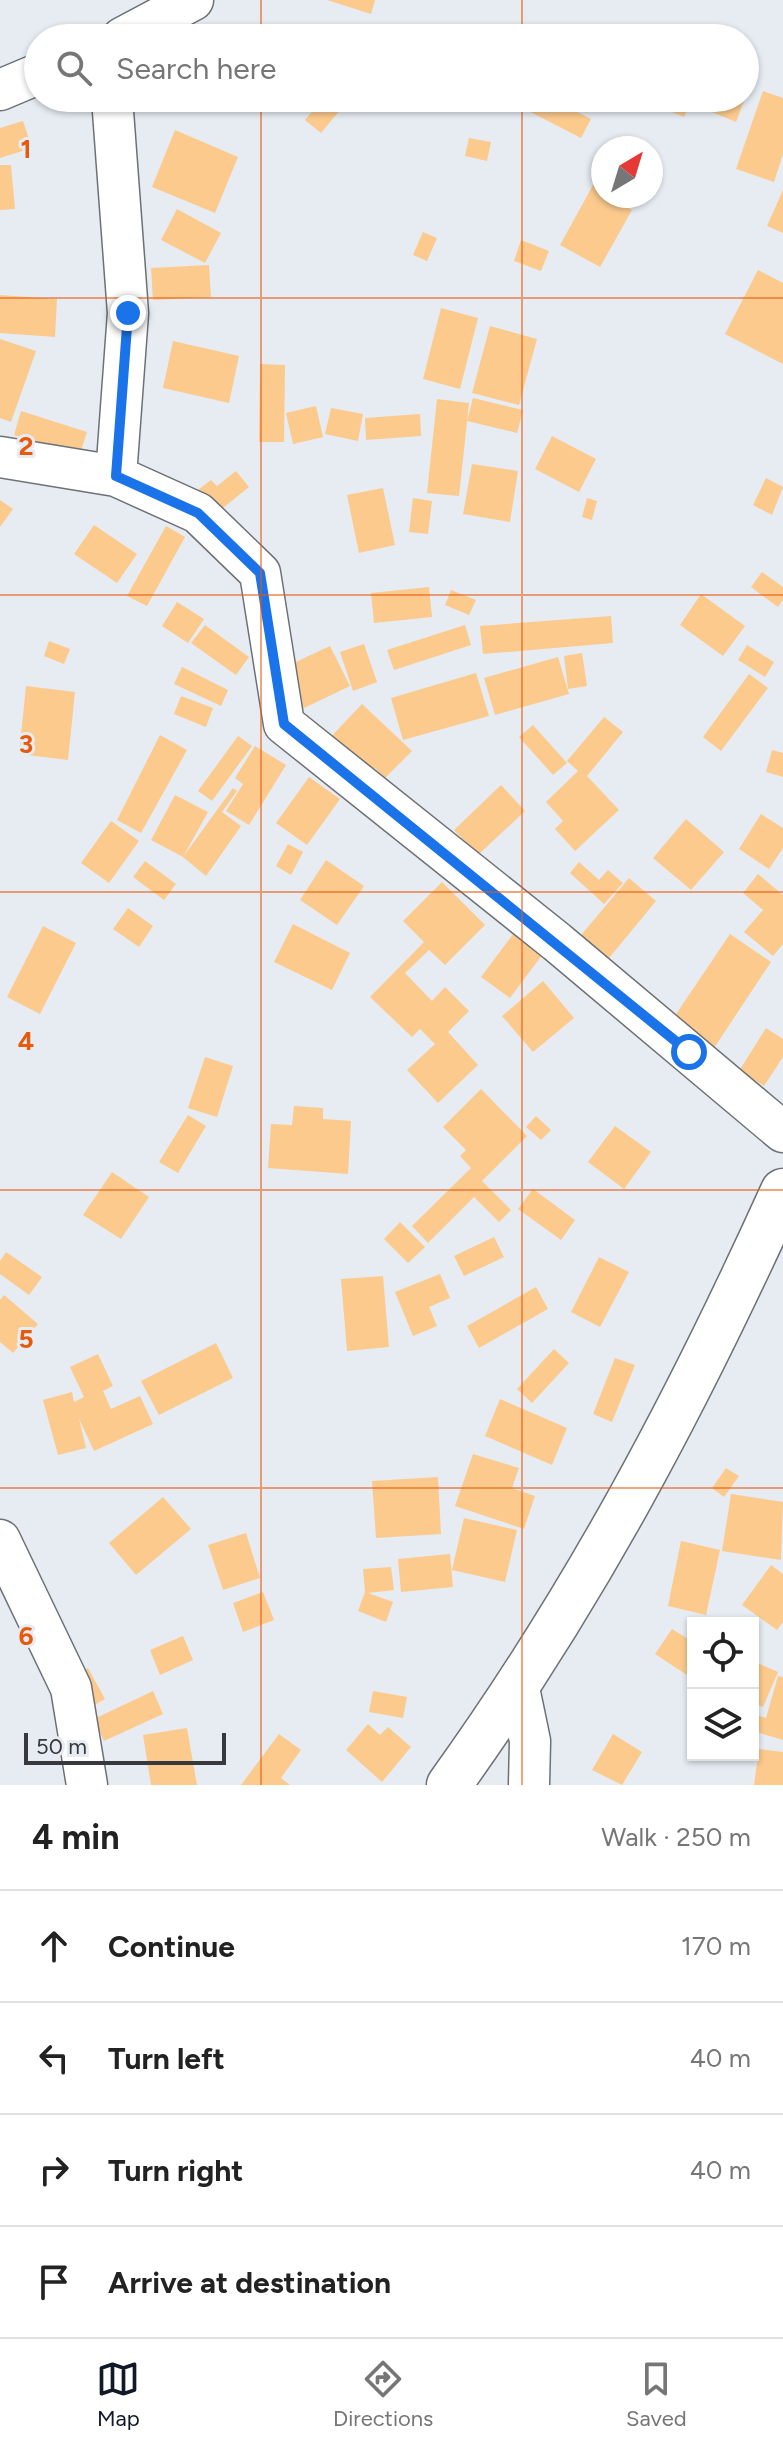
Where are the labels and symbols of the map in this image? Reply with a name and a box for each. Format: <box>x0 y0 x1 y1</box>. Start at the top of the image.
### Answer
text: 1 <box>21 133 31 165</box>
north arrow <box>591 136 663 208</box>
route end <box>110 295 146 331</box>
text: 2 <box>18 430 34 462</box>
text: 3 <box>19 728 33 760</box>
text: 4 <box>18 1025 34 1057</box>
route start <box>671 1034 707 1070</box>
text: 5 <box>18 1323 34 1355</box>
text: 6 <box>18 1620 34 1652</box>
scale bar <box>24 1729 226 1765</box>

